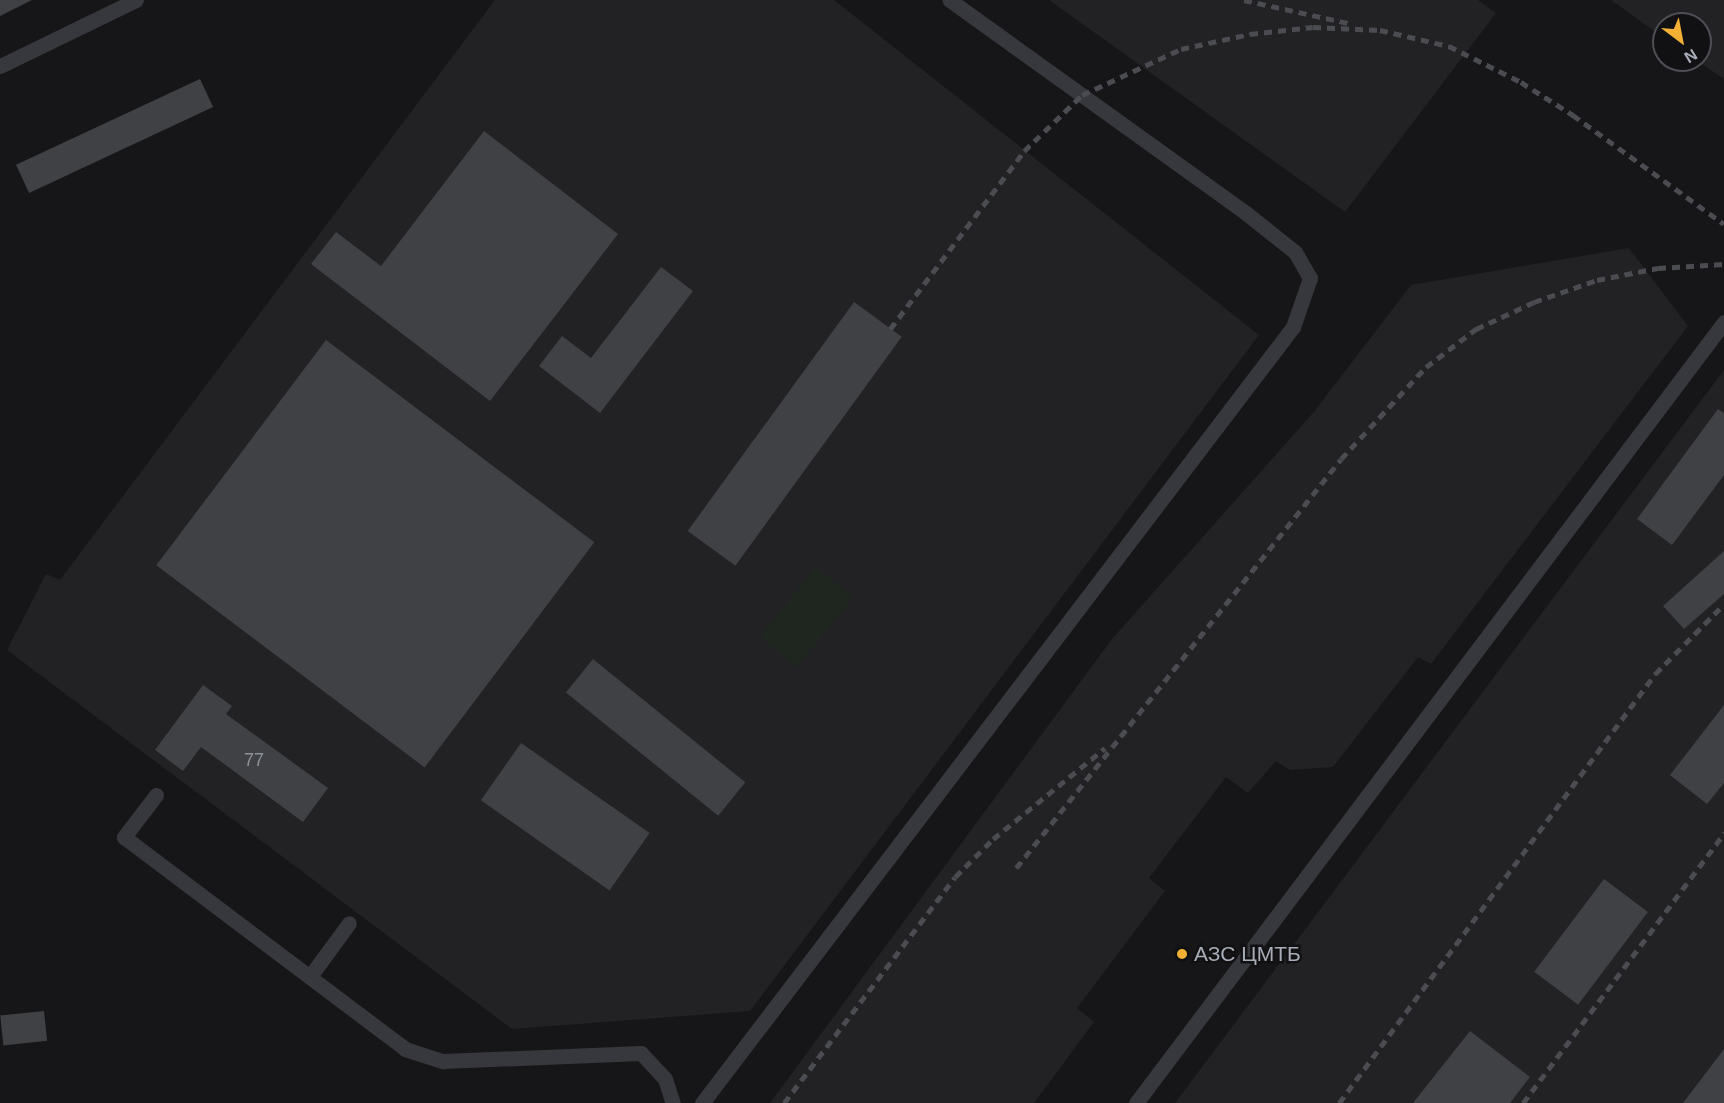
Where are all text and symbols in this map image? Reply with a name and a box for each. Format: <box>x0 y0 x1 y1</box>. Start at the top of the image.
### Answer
north arrow <box>1652 12 1712 72</box>
text: N <box>1681 46 1700 66</box>
house number: 77 <box>244 749 264 771</box>
place label: АЗС ЦМТБ <box>1194 941 1301 967</box>
marker: АЗС ЦМТБ <box>1175 947 1189 961</box>

